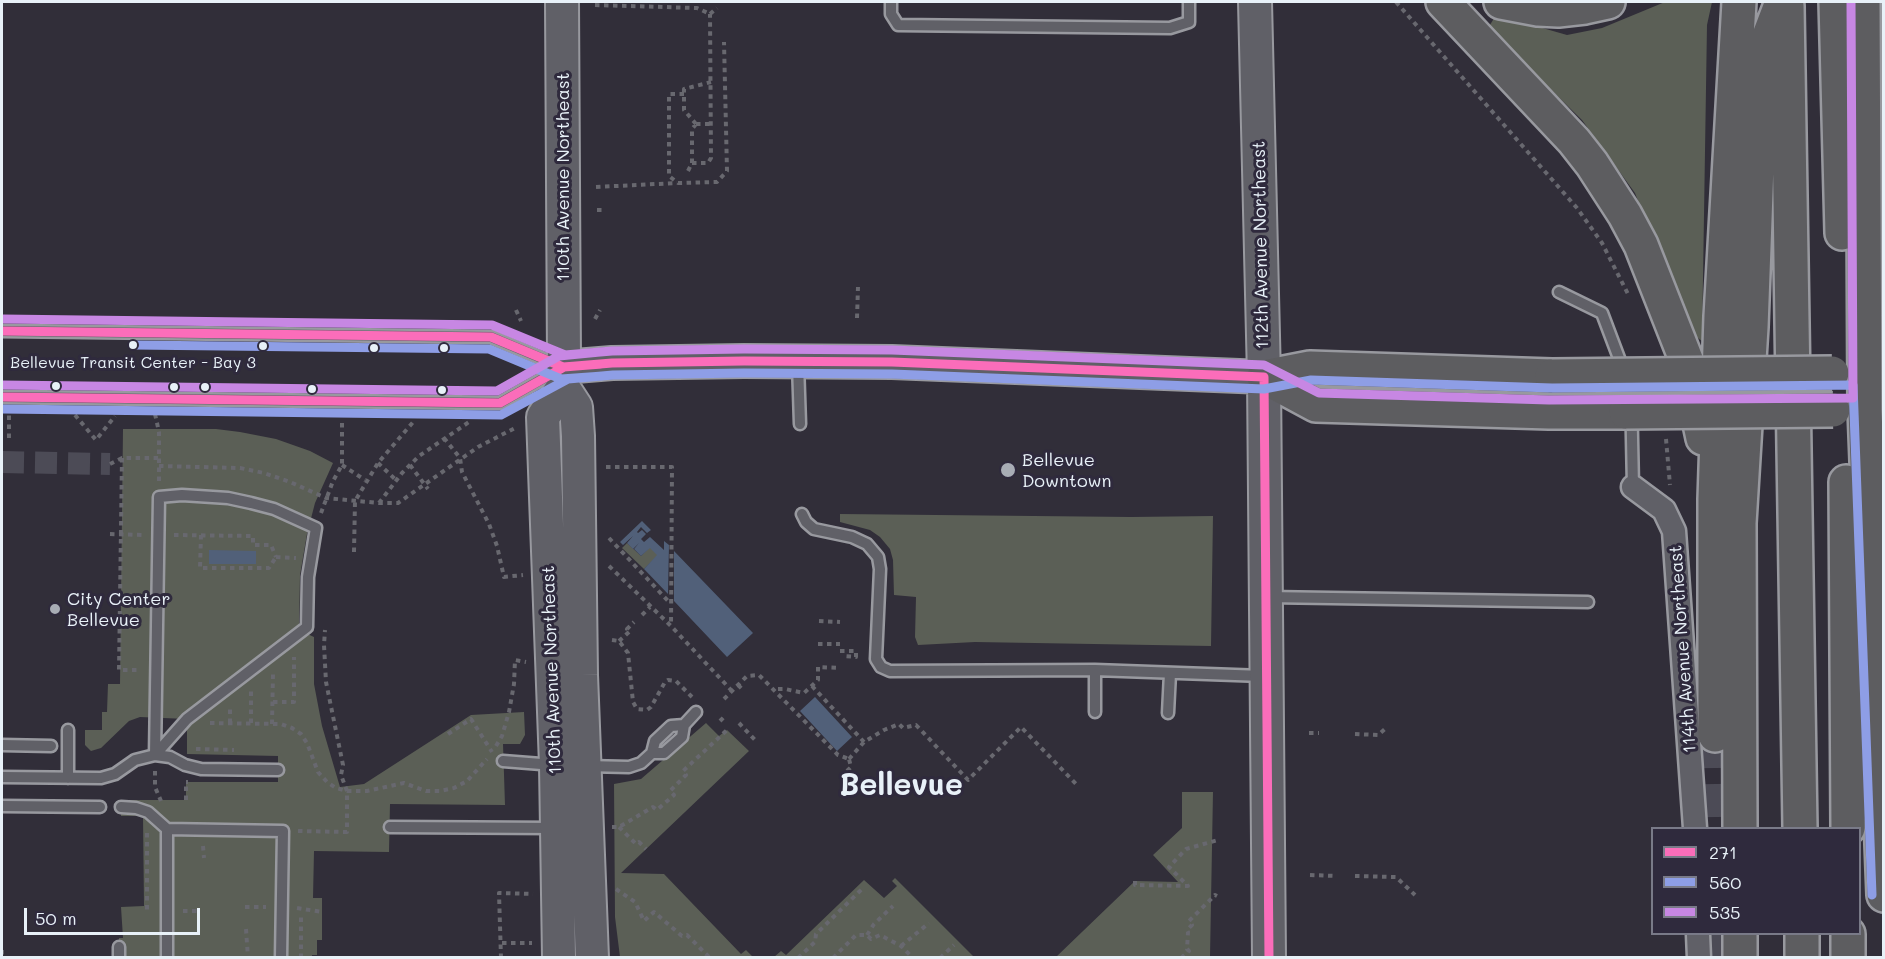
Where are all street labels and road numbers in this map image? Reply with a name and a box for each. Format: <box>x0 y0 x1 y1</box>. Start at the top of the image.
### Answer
street label: 110th Avenue Northeast <box>552 72 574 282</box>
street label: 112th Avenue Northeast <box>1248 141 1274 349</box>
street label: 114th Avenue Northeast <box>1665 544 1701 754</box>
street label: 110th Avenue Northeast <box>538 565 566 775</box>

